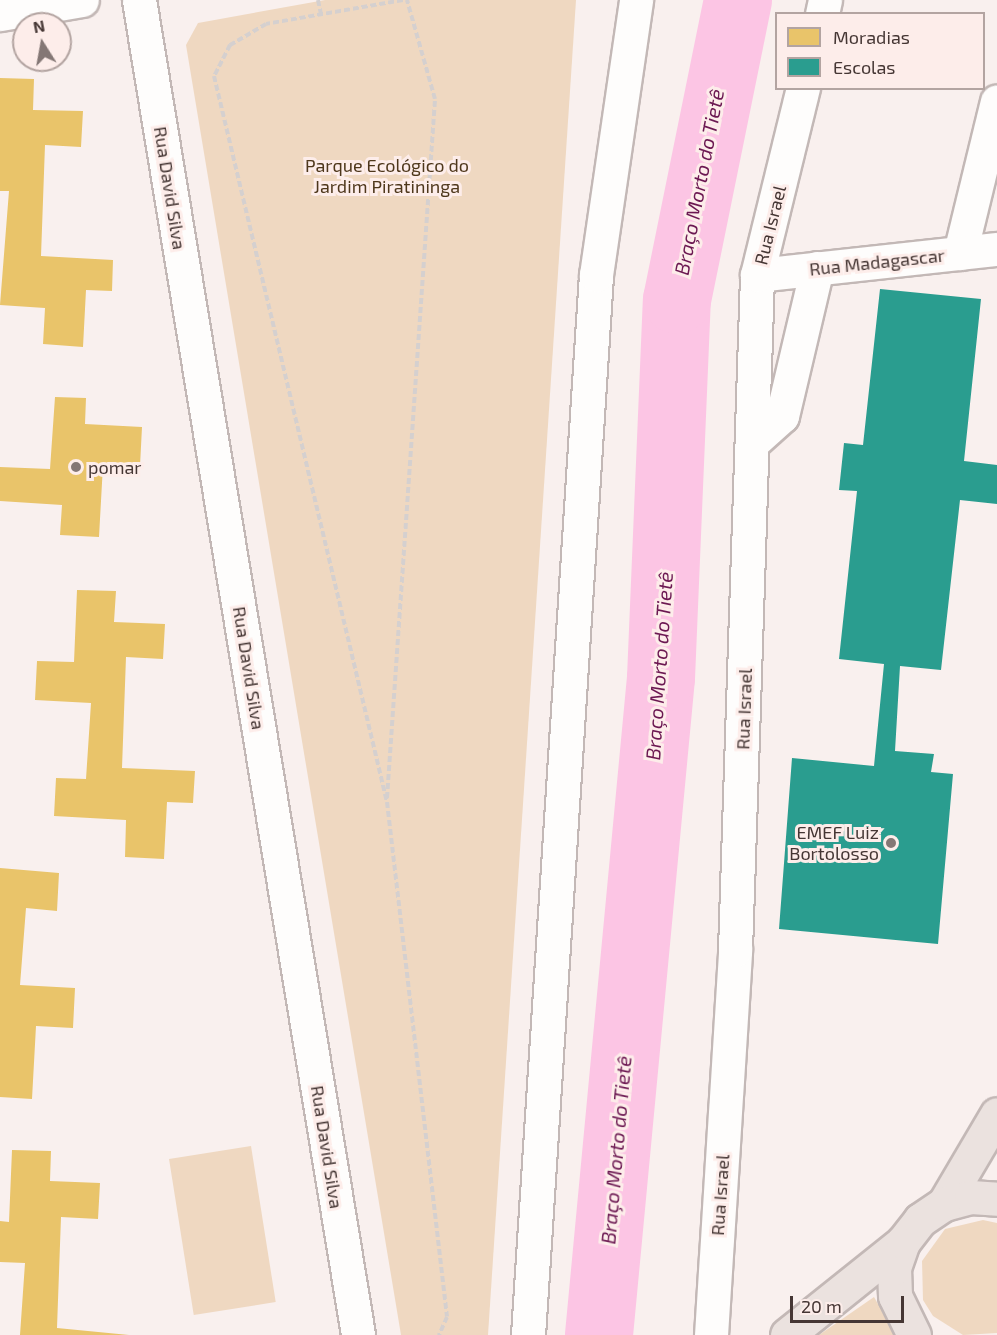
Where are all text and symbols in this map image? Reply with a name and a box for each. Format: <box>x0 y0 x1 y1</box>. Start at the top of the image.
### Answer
north arrow <box>12 12 72 72</box>
legend <box>775 12 985 90</box>
text: N <box>31 15 46 36</box>
text: Moradias <box>833 26 910 48</box>
text: Escolas <box>833 56 895 78</box>
water label: Braço Morto do Tietê <box>669 87 729 277</box>
street label: Rua David Silva <box>150 125 190 251</box>
park label: Parque Ecológico do Jardim Piratininga <box>305 155 469 198</box>
street label: Rua Israel <box>750 183 790 267</box>
street label: Rua Madagascar <box>808 244 946 280</box>
place label: pomar <box>88 456 142 478</box>
marker: pomar <box>69 460 83 474</box>
water label: Braço Morto do Tietê <box>640 571 678 761</box>
street label: Rua David Silva <box>229 605 269 731</box>
street label: Rua Israel <box>732 668 756 750</box>
place label: EMEF Luiz Bortolosso <box>789 822 879 864</box>
marker: EMEF Luiz Bortolosso <box>884 836 898 850</box>
water label: Braço Morto do Tietê <box>596 1055 636 1245</box>
street label: Rua David Silva <box>307 1084 347 1210</box>
street label: Rua Israel <box>706 1154 734 1236</box>
scale bar <box>793 1284 907 1322</box>
text: 20 m <box>801 1295 842 1317</box>

